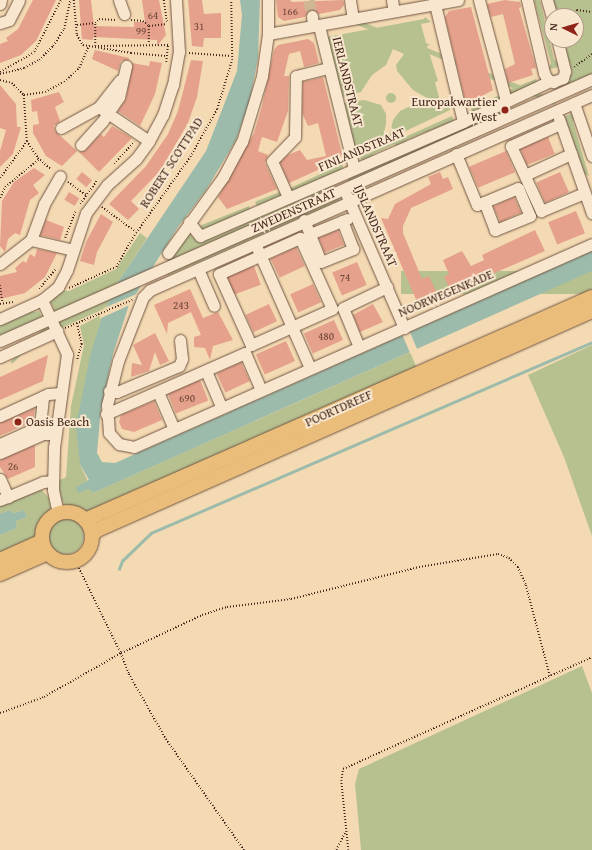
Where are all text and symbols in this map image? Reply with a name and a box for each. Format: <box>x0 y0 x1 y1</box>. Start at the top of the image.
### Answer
house number: 166 <box>282 4 298 18</box>
house number: 64 <box>148 8 158 22</box>
north arrow <box>544 8 584 48</box>
house number: 31 <box>194 19 204 33</box>
text: N <box>545 23 561 31</box>
house number: 99 <box>136 24 146 38</box>
street label: IERLANDSTRAAT <box>328 35 366 129</box>
place label: Europakwartier West <box>412 95 497 126</box>
marker: Europakwartier West <box>500 105 510 115</box>
street label: ROBERT SCOTTPAD <box>137 115 207 211</box>
street label: FINLANDSTRAAT <box>316 125 408 175</box>
street label: IJSLANDSTRAAT <box>350 182 400 270</box>
street label: ZWEDENSTRAAT <box>249 185 339 237</box>
street label: NOORWEGENKADE <box>396 267 496 321</box>
house number: 74 <box>340 270 350 284</box>
house number: 243 <box>173 298 189 312</box>
house number: 480 <box>318 329 334 343</box>
street label: POORTDREEF <box>303 387 375 431</box>
house number: 690 <box>179 391 195 405</box>
place label: Oasis Beach <box>26 414 89 430</box>
marker: Oasis Beach <box>13 417 23 427</box>
house number: 26 <box>8 459 18 473</box>

